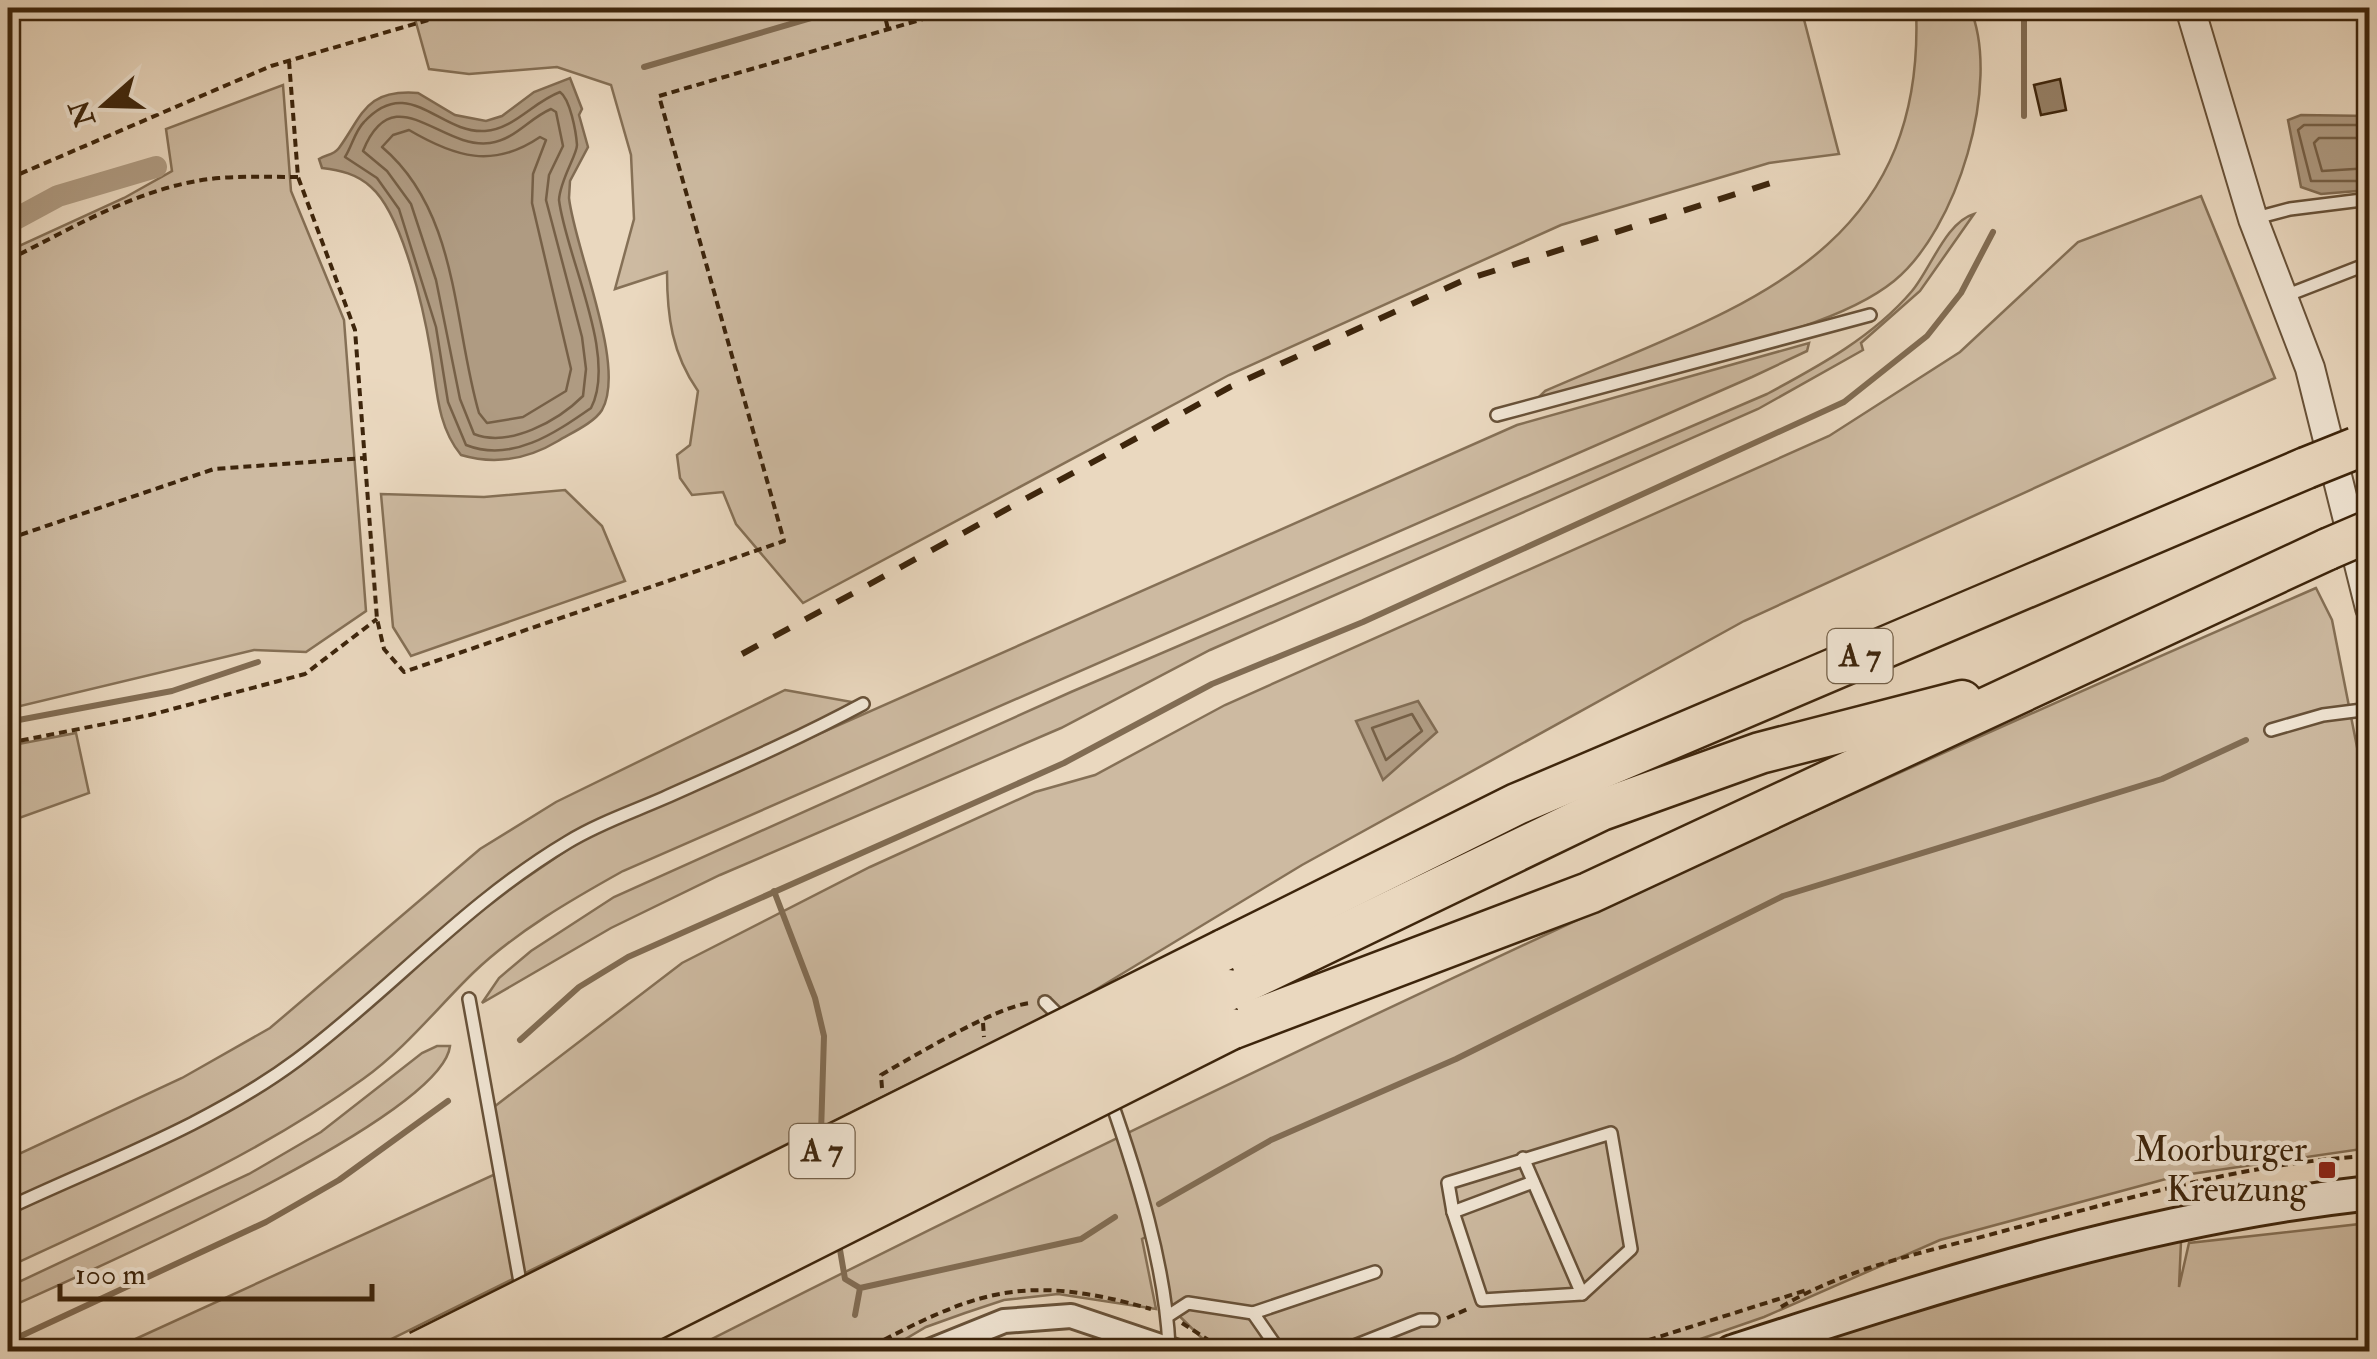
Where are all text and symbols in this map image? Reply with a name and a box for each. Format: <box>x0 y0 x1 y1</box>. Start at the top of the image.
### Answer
north arrow <box>55 55 155 155</box>
text: N <box>62 94 104 132</box>
road number: A 7 <box>1828 629 1892 683</box>
road number: A 7 <box>790 1124 854 1178</box>
place label: Moorburger Kreuzung <box>2134 1128 2308 1212</box>
marker: Moorburger Kreuzung <box>2316 1159 2338 1181</box>
scale bar <box>60 1239 372 1301</box>
text: 100 m <box>75 1256 146 1293</box>

